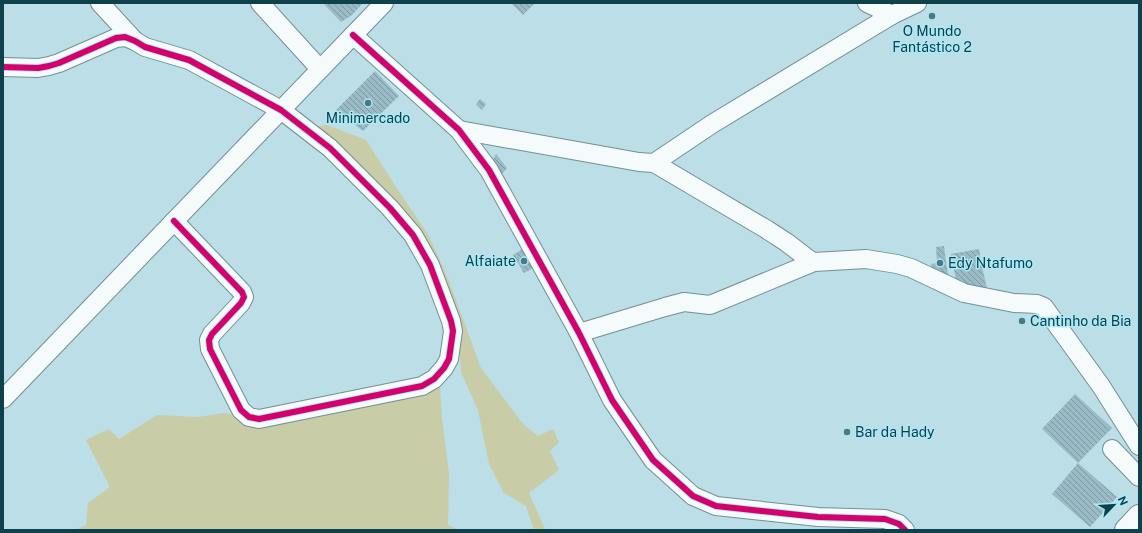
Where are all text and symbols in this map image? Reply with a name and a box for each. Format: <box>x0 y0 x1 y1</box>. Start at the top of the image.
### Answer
marker: O Mundo Fantástico 2 <box>927 11 937 21</box>
place label: O Mundo Fantástico 2 <box>892 23 972 55</box>
marker: Minimercado <box>363 98 373 108</box>
place label: Minimercado <box>326 110 410 126</box>
place label: Alfaiate <box>465 253 516 269</box>
place label: Edy Ntafumo <box>948 255 1033 271</box>
marker: Alfaiate <box>519 256 529 266</box>
marker: Edy Ntafumo <box>935 258 945 268</box>
place label: Cantinho da Bia <box>1030 313 1131 329</box>
marker: Cantinho da Bia <box>1017 316 1027 326</box>
place label: Bar da Hady <box>855 424 935 440</box>
marker: Bar da Hady <box>842 427 852 437</box>
north arrow <box>1094 485 1134 525</box>
text: N <box>1116 494 1130 507</box>

